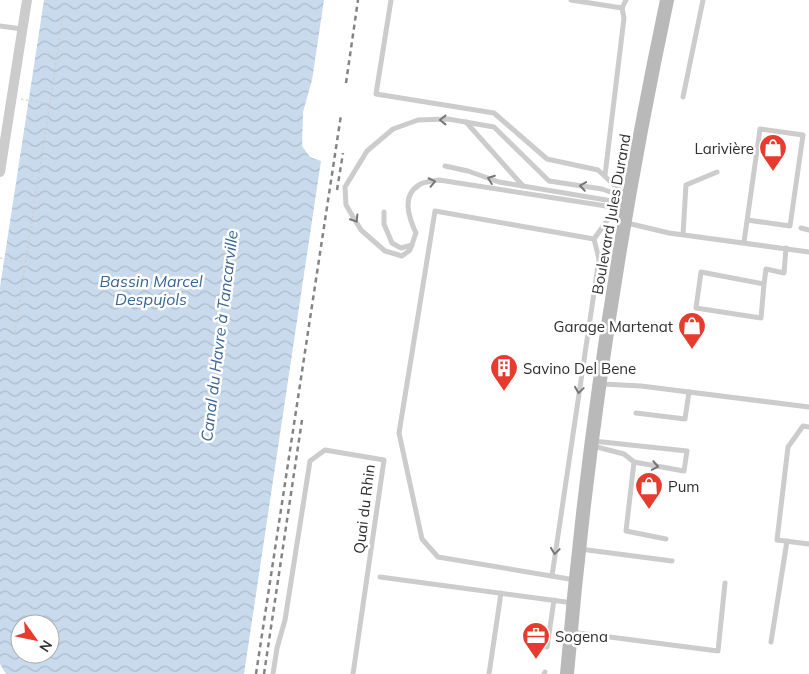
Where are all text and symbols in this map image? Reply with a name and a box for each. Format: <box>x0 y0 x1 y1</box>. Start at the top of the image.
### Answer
one-way arrow <box>439 115 446 125</box>
street label: Boulevard Jules Durand <box>588 132 634 296</box>
shop icon: Larivière <box>758 133 788 172</box>
place label: Larivière <box>695 139 754 158</box>
one-way arrow <box>487 175 495 185</box>
one-way arrow <box>427 177 436 188</box>
one-way arrow <box>578 181 587 191</box>
one-way arrow <box>348 214 358 223</box>
water label: Canal du Havre à Tancarville <box>196 229 242 443</box>
water label: Bassin Marcel Despujols <box>99 271 203 309</box>
shop icon: Garage Martenat <box>677 311 707 350</box>
place label: Garage Martenat <box>553 317 673 336</box>
building icon: Savino Del Bene <box>489 353 519 392</box>
place label: Savino Del Bene <box>523 359 636 378</box>
one-way arrow <box>575 386 585 395</box>
one-way arrow <box>650 460 659 470</box>
street label: Quai du Rhin <box>349 463 379 555</box>
shop icon: Pum <box>634 471 664 510</box>
place label: Pum <box>668 477 700 496</box>
one-way arrow <box>551 547 561 556</box>
north arrow <box>10 614 60 664</box>
office icon: Sogena <box>521 621 551 660</box>
place label: Sogena <box>555 627 608 646</box>
text: N <box>35 637 56 655</box>

